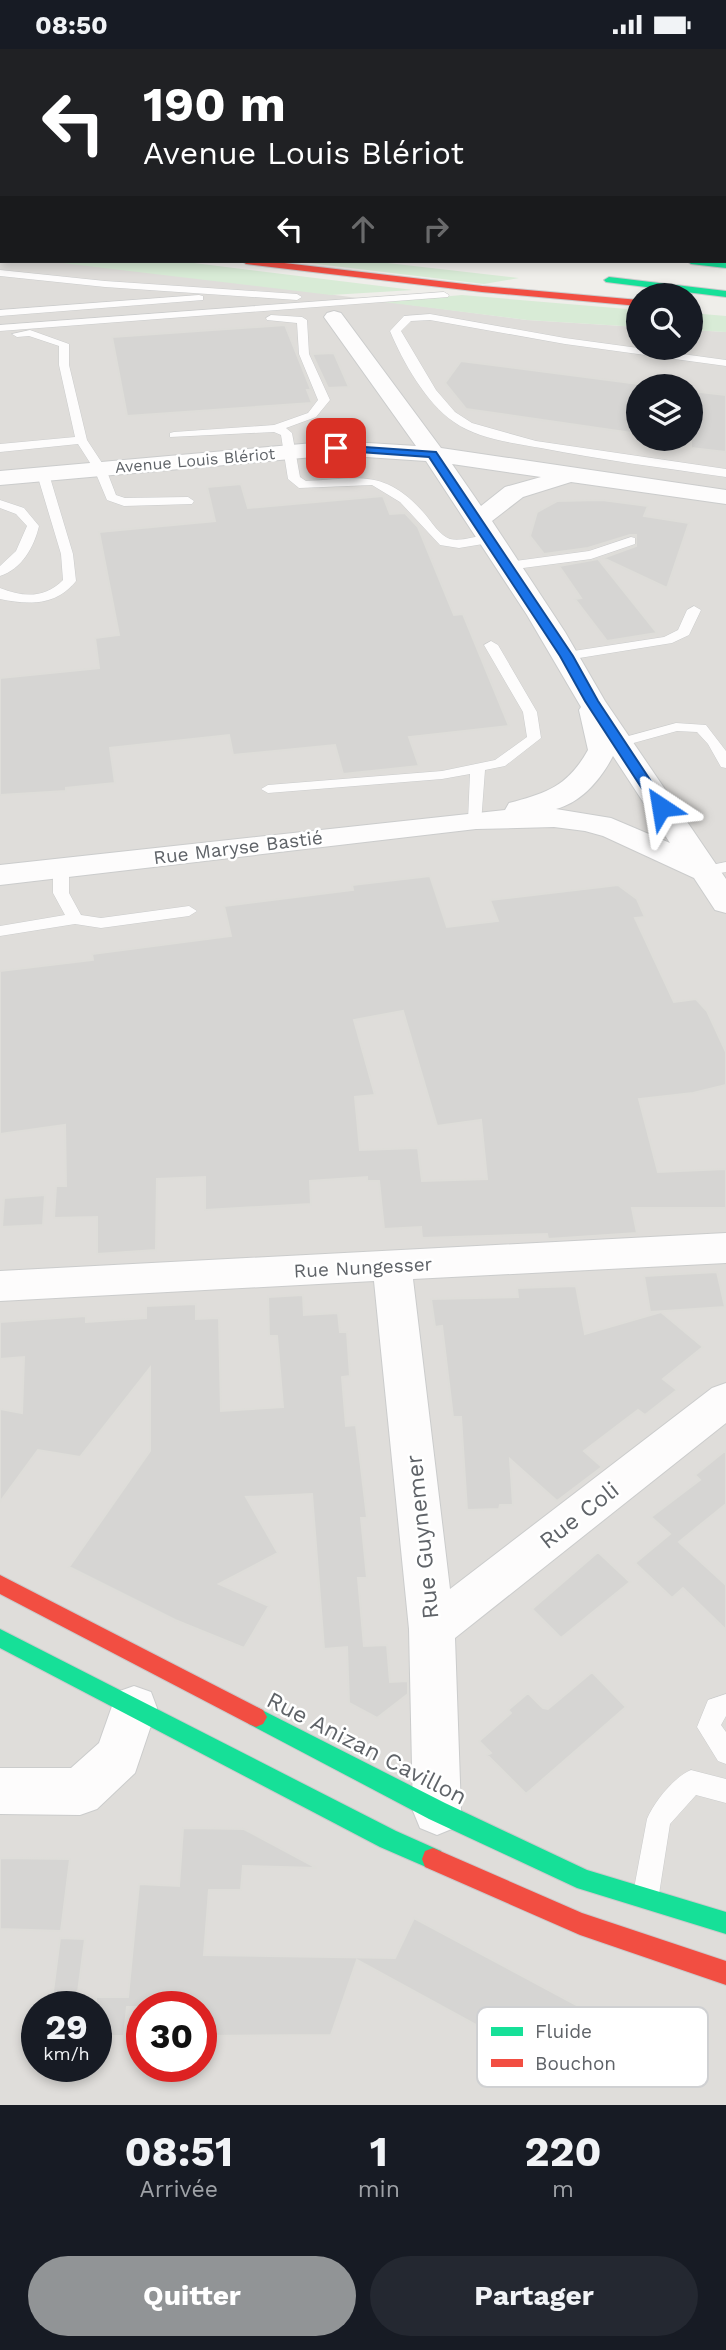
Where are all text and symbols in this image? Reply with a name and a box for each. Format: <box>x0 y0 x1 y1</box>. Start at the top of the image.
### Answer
text: 08:50 <box>35 10 108 40</box>
text: 190 m <box>143 75 286 133</box>
icon: left <box>28 77 119 168</box>
text: Avenue Louis Blériot <box>143 134 464 172</box>
icon: left <box>271 210 309 248</box>
icon: ahead <box>344 210 382 248</box>
icon: right <box>417 210 455 248</box>
map controls <box>626 283 703 451</box>
button: search <box>626 283 703 360</box>
button: layers <box>626 374 703 451</box>
pin <box>306 418 366 478</box>
icon: arrive <box>317 429 355 467</box>
street label: Avenue Louis Blériot <box>114 444 276 477</box>
position arrow <box>624 770 698 844</box>
street label: Rue Maryse Bastié <box>152 826 324 869</box>
street label: Rue Nungesser <box>293 1252 433 1283</box>
street label: Rue Guynemer <box>400 1453 445 1620</box>
street label: Rue Coli <box>534 1476 624 1555</box>
street label: Rue Anizan Cavillon <box>262 1686 471 1811</box>
speed limit sign: 30 <box>126 1991 217 2082</box>
text: 29 <box>45 2006 88 2048</box>
legend <box>477 2007 708 2087</box>
text: Fluide <box>535 2020 592 2043</box>
text: km/h <box>43 2043 90 2064</box>
text: Bouchon <box>535 2052 616 2075</box>
text: 08:51 <box>124 2127 233 2176</box>
text: 1 <box>370 2127 388 2176</box>
text: 220 <box>524 2127 602 2176</box>
text: Arrivée <box>140 2176 218 2203</box>
text: min <box>358 2176 400 2203</box>
text: m <box>552 2176 574 2203</box>
button: Quitter <box>28 2256 356 2336</box>
button: Partager <box>370 2256 698 2336</box>

